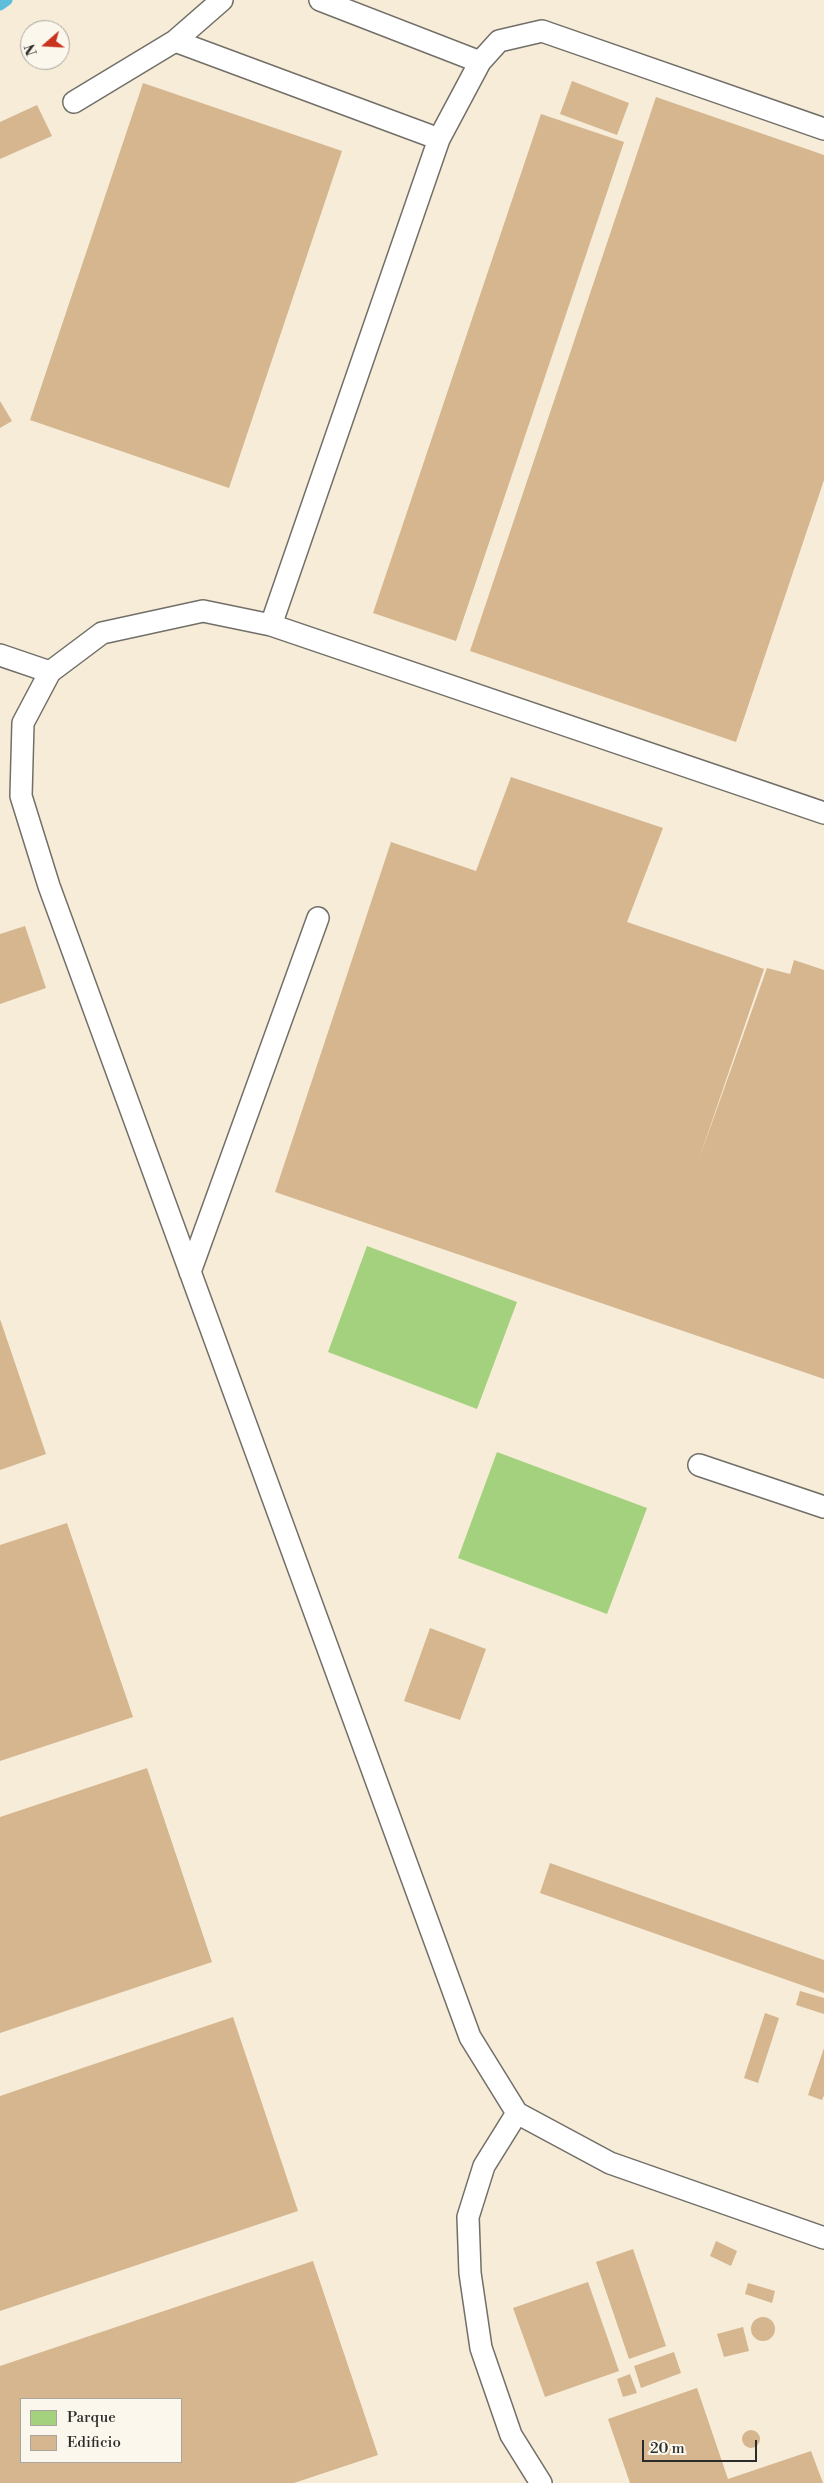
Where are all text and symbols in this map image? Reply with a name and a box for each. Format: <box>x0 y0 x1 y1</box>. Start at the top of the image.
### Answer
north arrow <box>20 20 70 70</box>
text: N <box>21 41 42 58</box>
legend <box>20 2398 182 2463</box>
text: Parque <box>67 2408 116 2427</box>
scale bar <box>644 2430 759 2462</box>
text: Edificio <box>67 2433 121 2452</box>
text: 20 m <box>650 2439 685 2458</box>

